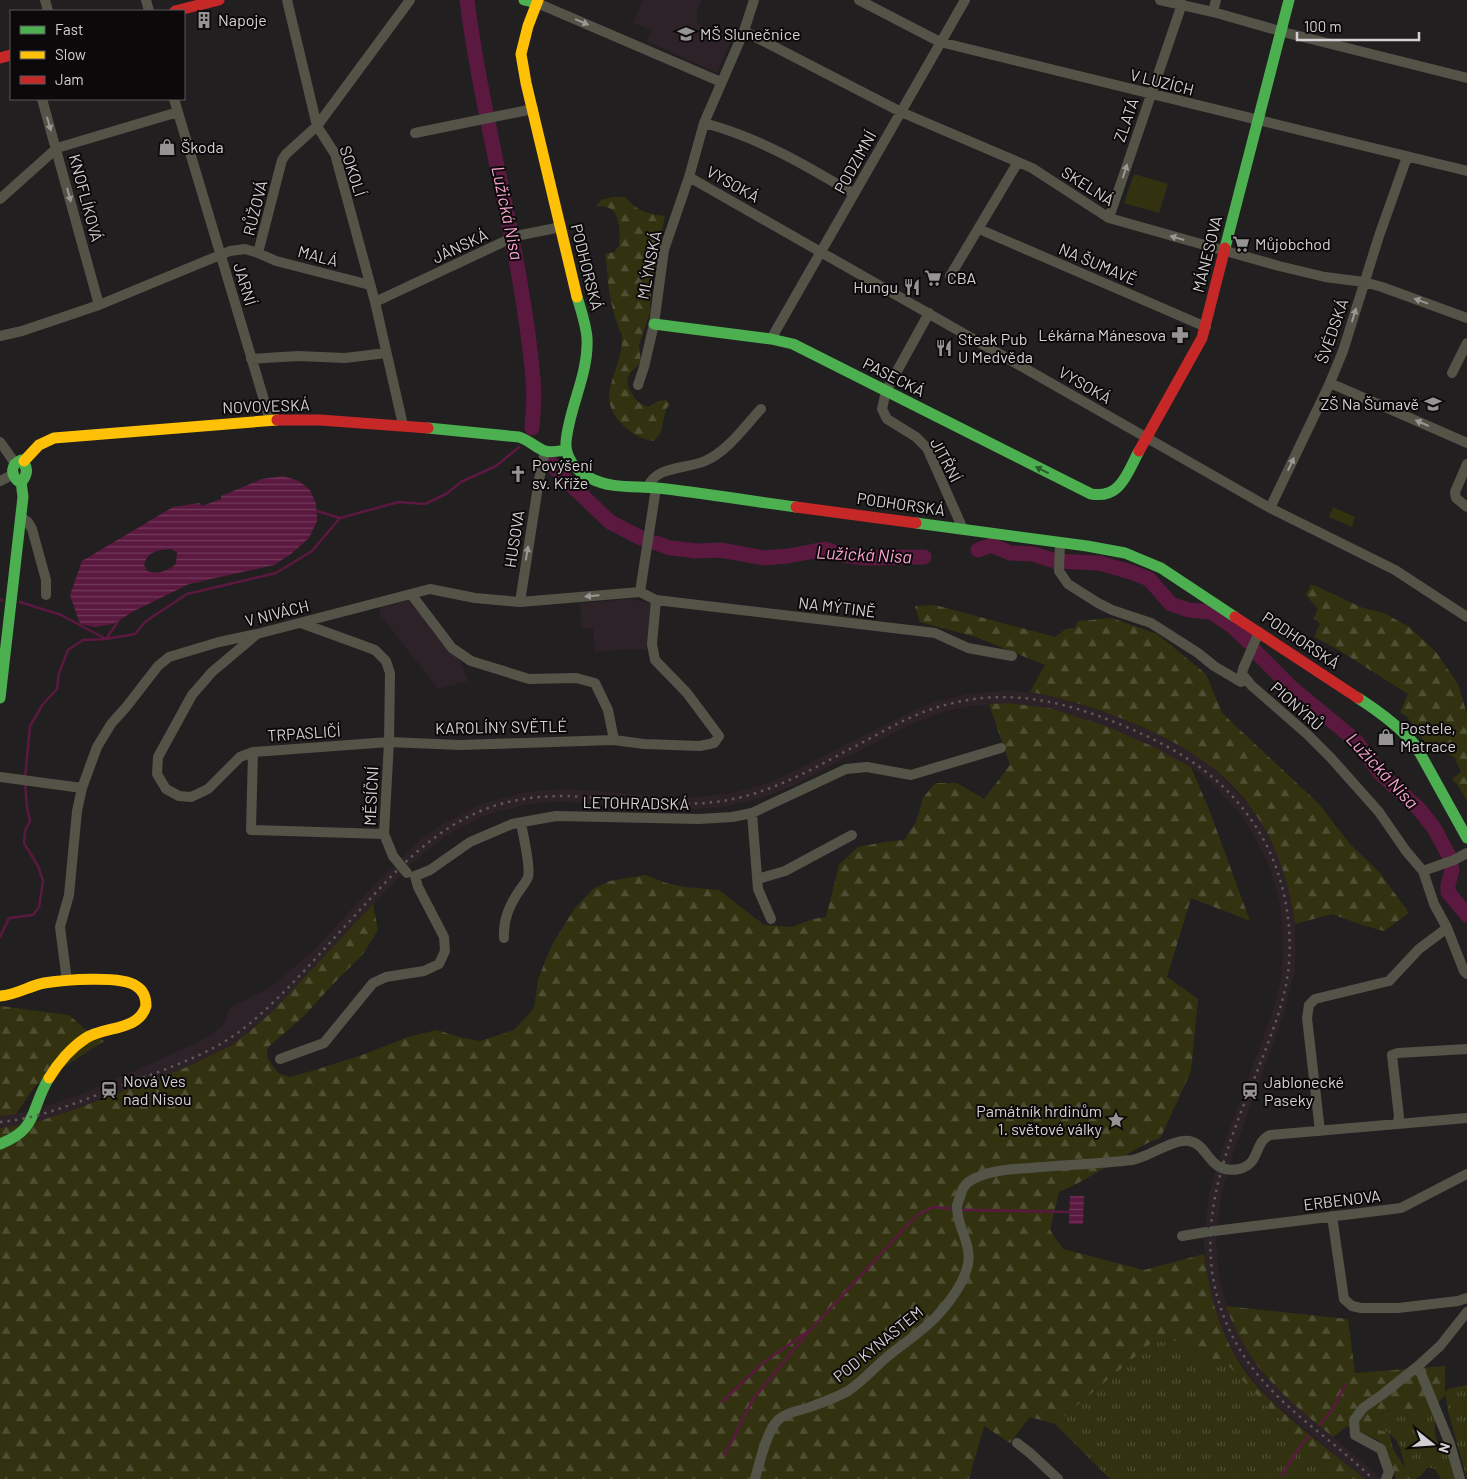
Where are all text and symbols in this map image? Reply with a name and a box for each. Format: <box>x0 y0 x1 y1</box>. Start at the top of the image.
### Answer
legend <box>10 10 185 100</box>
building icon: Napoje <box>194 10 214 30</box>
place label: Napoje <box>218 10 267 29</box>
scale bar <box>1297 10 1420 42</box>
text: 100 m <box>1304 17 1342 35</box>
one-way arrow <box>575 19 589 27</box>
text: Fast <box>55 20 83 38</box>
school or university icon: MŠ Slunečnice <box>676 24 696 44</box>
place label: MŠ Slunečnice <box>700 24 800 43</box>
text: Slow <box>55 45 86 63</box>
street label: V LUZÍCH <box>1128 64 1196 99</box>
text: Jam <box>55 70 84 88</box>
street label: ZLATÁ <box>1109 95 1142 144</box>
one-way arrow <box>46 116 54 131</box>
street label: PODZIMNÍ <box>830 127 880 196</box>
shop icon: Škoda <box>157 137 177 157</box>
place label: Škoda <box>181 137 224 156</box>
street label: SOKOLÍ <box>336 143 371 199</box>
street label: KNOFLÍKOVÁ <box>66 152 107 244</box>
street label: VYSOKÁ <box>703 161 763 206</box>
street label: SKELNÁ <box>1058 162 1118 209</box>
water label: Lužická Nisa <box>487 164 529 262</box>
one-way arrow <box>1122 164 1129 179</box>
street label: RŮŽOVÁ <box>238 178 271 238</box>
one-way arrow <box>66 188 74 203</box>
street label: MÁNESOVA <box>1188 213 1225 294</box>
street label: PODHORSKÁ <box>568 222 608 313</box>
street label: JÁNSKÁ <box>429 224 491 267</box>
street label: MLÝNSKÁ <box>633 229 665 301</box>
one-way arrow <box>1170 233 1185 241</box>
supermarket icon: Můjobchod <box>1231 234 1251 254</box>
place label: Můjobchod <box>1255 234 1331 253</box>
street label: NA ŠUMAVĚ <box>1056 239 1140 288</box>
street label: MALÁ <box>296 241 340 270</box>
street label: JARNÍ <box>230 260 261 307</box>
supermarket icon: CBA <box>923 268 943 288</box>
place label: CBA <box>947 268 976 287</box>
place label: Hungu <box>853 277 898 296</box>
restaurant icon: Hungu <box>902 277 922 297</box>
street label: ŠVÉDSKÁ <box>1312 296 1352 366</box>
one-way arrow <box>1413 297 1428 305</box>
one-way arrow <box>1351 307 1359 322</box>
place label: Lékárna Mánesova <box>1038 325 1166 344</box>
pharmacy icon: Lékárna Mánesova <box>1170 325 1190 345</box>
place label: Steak Pub U Medvěda <box>958 329 1033 366</box>
restaurant icon: Steak Pub U Medvěda <box>934 338 954 358</box>
street label: PASECKÁ <box>860 353 929 400</box>
street label: VYSOKÁ <box>1056 362 1115 407</box>
street label: NOVOVESKÁ <box>222 394 310 417</box>
place label: ZŠ Na Šumavě <box>1320 394 1419 413</box>
school or university icon: ZŠ Na Šumavě <box>1423 394 1443 414</box>
one-way arrow <box>1415 419 1429 427</box>
street label: JITŘNÍ <box>927 434 966 485</box>
place label: Povýšení sv. Kříže <box>532 455 593 492</box>
one-way arrow <box>1288 457 1296 471</box>
church icon: Povýšení sv. Kříže <box>508 464 528 484</box>
one-way arrow <box>1035 466 1049 474</box>
street label: PODHORSKÁ <box>856 488 947 519</box>
street label: HUSOVA <box>500 509 527 569</box>
water label: Lužická Nisa <box>816 541 912 567</box>
one-way arrow <box>524 545 532 561</box>
one-way arrow <box>583 592 599 600</box>
street label: NA MÝTINĚ <box>797 592 877 621</box>
street label: V NIVÁCH <box>243 595 311 630</box>
street label: PODHORSKÁ <box>1259 607 1344 672</box>
street label: PIONÝRŮ <box>1267 677 1327 734</box>
street label: KAROLÍNY SVĚTLÉ <box>435 716 567 737</box>
place label: Postele, Matrace <box>1400 718 1456 755</box>
street label: TRPASLIČÍ <box>267 720 341 745</box>
shop icon: Postele, Matrace <box>1376 727 1396 747</box>
water label: Lužická Nisa <box>1342 728 1423 813</box>
street label: MĚSÍČNÍ <box>359 766 382 826</box>
street label: LETOHRADSKÁ <box>582 792 690 813</box>
place label: Nová Ves nad Nisou <box>123 1071 192 1108</box>
place label: Jablonecké Paseky <box>1264 1072 1344 1109</box>
station icon: Nová Ves nad Nisou <box>99 1080 119 1100</box>
station icon: Jablonecké Paseky <box>1240 1081 1260 1101</box>
place label: Památník hrdinům 1. světové války <box>976 1101 1103 1138</box>
place icon: Památník hrdinům 1. světové války <box>1106 1110 1126 1130</box>
street label: ERBENOVA <box>1302 1185 1382 1214</box>
street label: POD KYNASTEM <box>829 1302 927 1386</box>
north arrow <box>1407 1419 1457 1469</box>
text: N <box>1435 1441 1454 1455</box>

